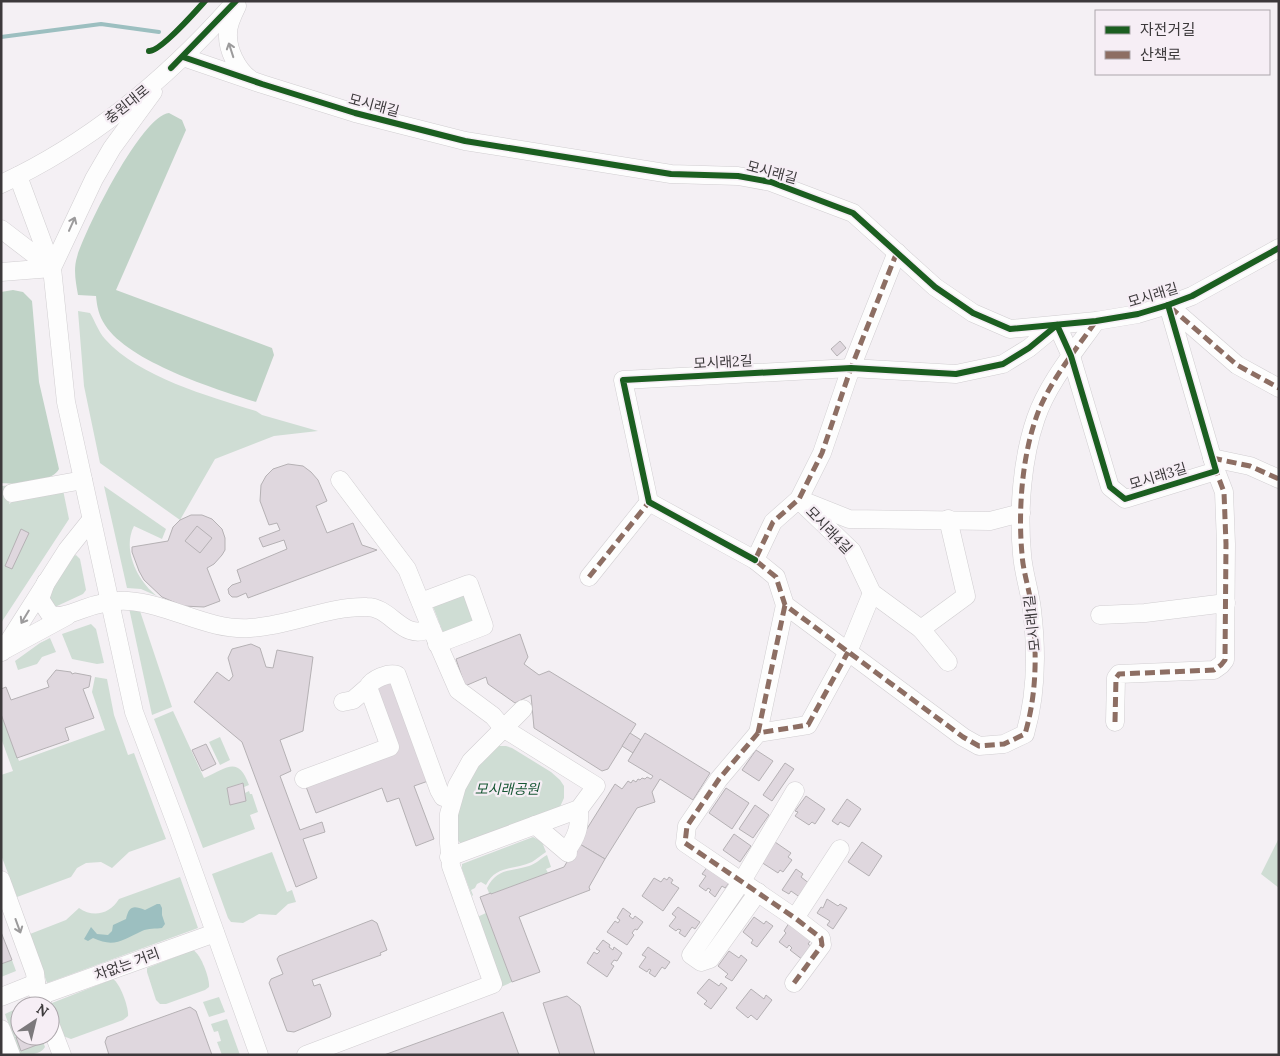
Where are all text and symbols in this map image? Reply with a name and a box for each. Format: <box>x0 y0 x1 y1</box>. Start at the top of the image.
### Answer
legend <box>1095 10 1270 75</box>
text: 자전거길 <box>1140 20 1195 39</box>
one-way arrow <box>226 42 236 58</box>
text: 산책로 <box>1140 45 1181 64</box>
street label: 충원대로 <box>101 81 153 127</box>
street label: 모시래길 <box>347 90 401 120</box>
street label: 모시래길 <box>745 157 799 187</box>
one-way arrow <box>68 217 77 232</box>
street label: 모시래길 <box>1126 279 1180 311</box>
street label: 모시래2길 <box>693 351 753 373</box>
street label: 모시래3길 <box>1127 459 1189 493</box>
street label: 모시래4길 <box>802 502 856 558</box>
street label: 모시래1길 <box>1020 594 1044 652</box>
one-way arrow <box>20 609 30 623</box>
park label: 모시래공원 <box>475 780 540 798</box>
one-way arrow <box>14 918 23 933</box>
street label: 차없는 거리 <box>92 944 162 984</box>
north arrow <box>10 996 60 1046</box>
text: N <box>33 1000 52 1021</box>

